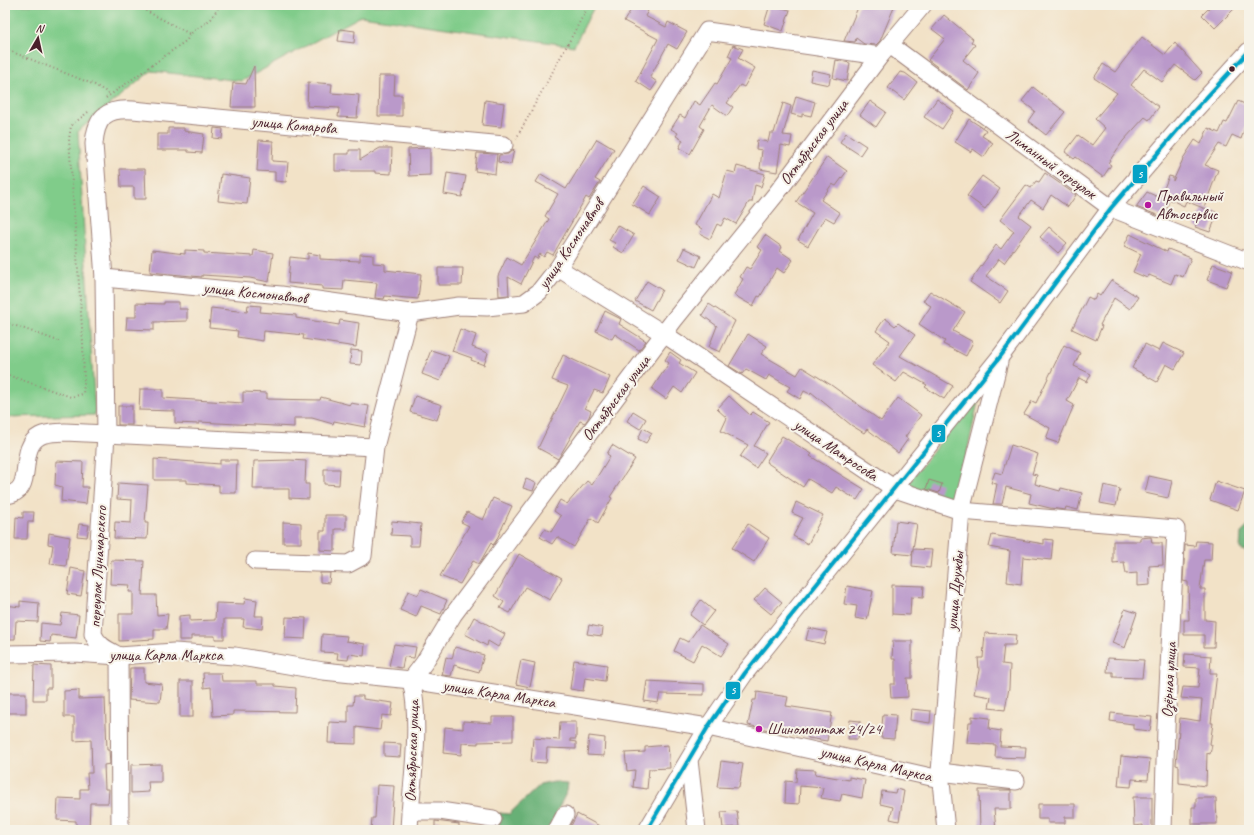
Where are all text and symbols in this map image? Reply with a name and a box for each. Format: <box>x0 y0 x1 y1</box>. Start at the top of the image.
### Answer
north arrow <box>18 18 58 58</box>
text: N <box>35 21 46 36</box>
unlabelled marker <box>1227 64 1237 74</box>
street label: Октябрьская улица <box>775 94 854 189</box>
street label: улица Комарова <box>250 111 338 139</box>
street label: Лиманный переулок <box>1002 125 1102 205</box>
line badge: 5 <box>1132 164 1148 184</box>
text: 5 <box>1138 167 1144 181</box>
place label: Правильный Автосервис <box>1156 186 1224 224</box>
street label: улица Космонавтов <box>533 192 610 294</box>
marker: Правильный Автосервис <box>1143 200 1153 210</box>
street label: улица Космонавтов <box>201 278 311 309</box>
street label: Октябрьская улица <box>577 350 656 445</box>
street label: улица Матросова <box>789 414 883 486</box>
line badge: 5 <box>931 424 946 443</box>
text: 5 <box>936 426 942 440</box>
street label: переулок Луначарского <box>85 504 111 628</box>
street label: улица Дружбы <box>942 549 969 632</box>
street label: Озёрная улица <box>1157 640 1181 718</box>
street label: улица Карла Маркса <box>108 645 224 665</box>
street label: улица Карла Маркса <box>440 675 558 713</box>
line badge: 5 <box>725 681 741 700</box>
text: 5 <box>731 683 737 697</box>
street label: Октябрьская улица <box>400 698 424 802</box>
place label: Шиномонтаж 24/24 <box>767 719 883 739</box>
marker: Шиномонтаж 24/24 <box>754 724 764 734</box>
street label: улица Карла Маркса <box>817 741 935 787</box>

